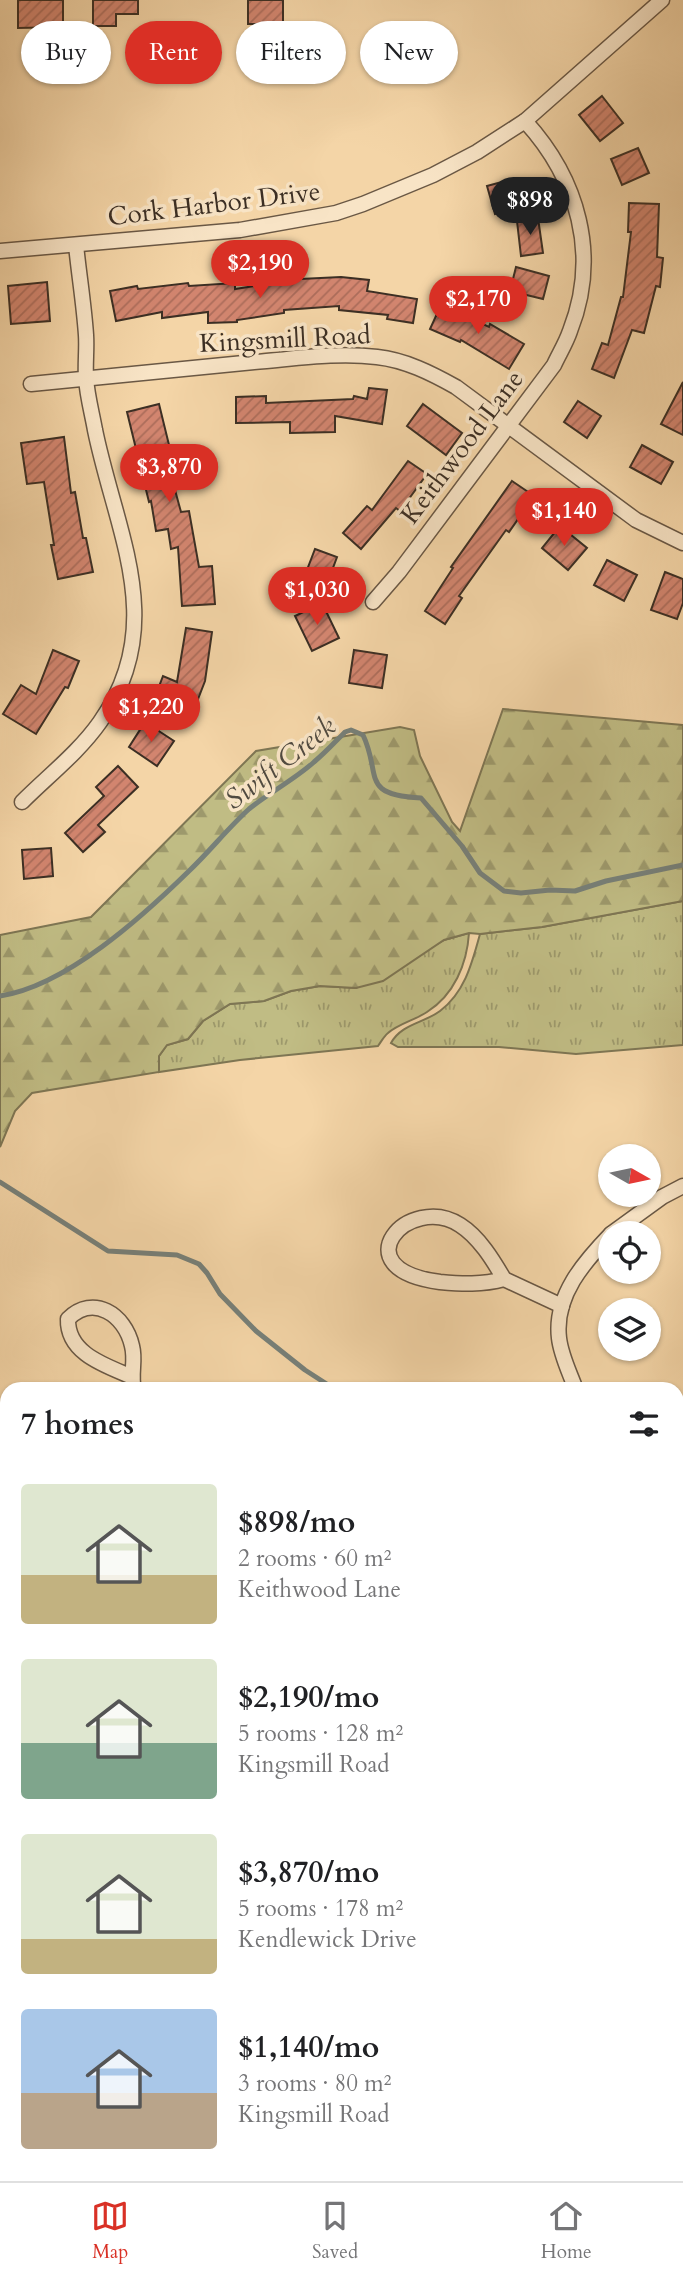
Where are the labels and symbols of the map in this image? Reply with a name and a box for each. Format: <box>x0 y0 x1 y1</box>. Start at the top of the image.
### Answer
street label: Cork Harbor Drive <box>106 174 322 234</box>
pin: $898 <box>489 177 571 237</box>
pin: $2,190 <box>203 240 317 300</box>
pin: $2,170 <box>421 276 535 336</box>
street label: Kingsmill Road <box>199 317 372 361</box>
street label: Keithwood Lane <box>393 363 531 531</box>
pin: $3,870 <box>112 444 226 504</box>
pin: $1,140 <box>507 489 621 548</box>
pin: $1,030 <box>260 568 374 627</box>
pin: $1,220 <box>94 684 208 744</box>
water label: Swift Creek <box>216 707 344 818</box>
north arrow <box>598 1144 662 1208</box>

